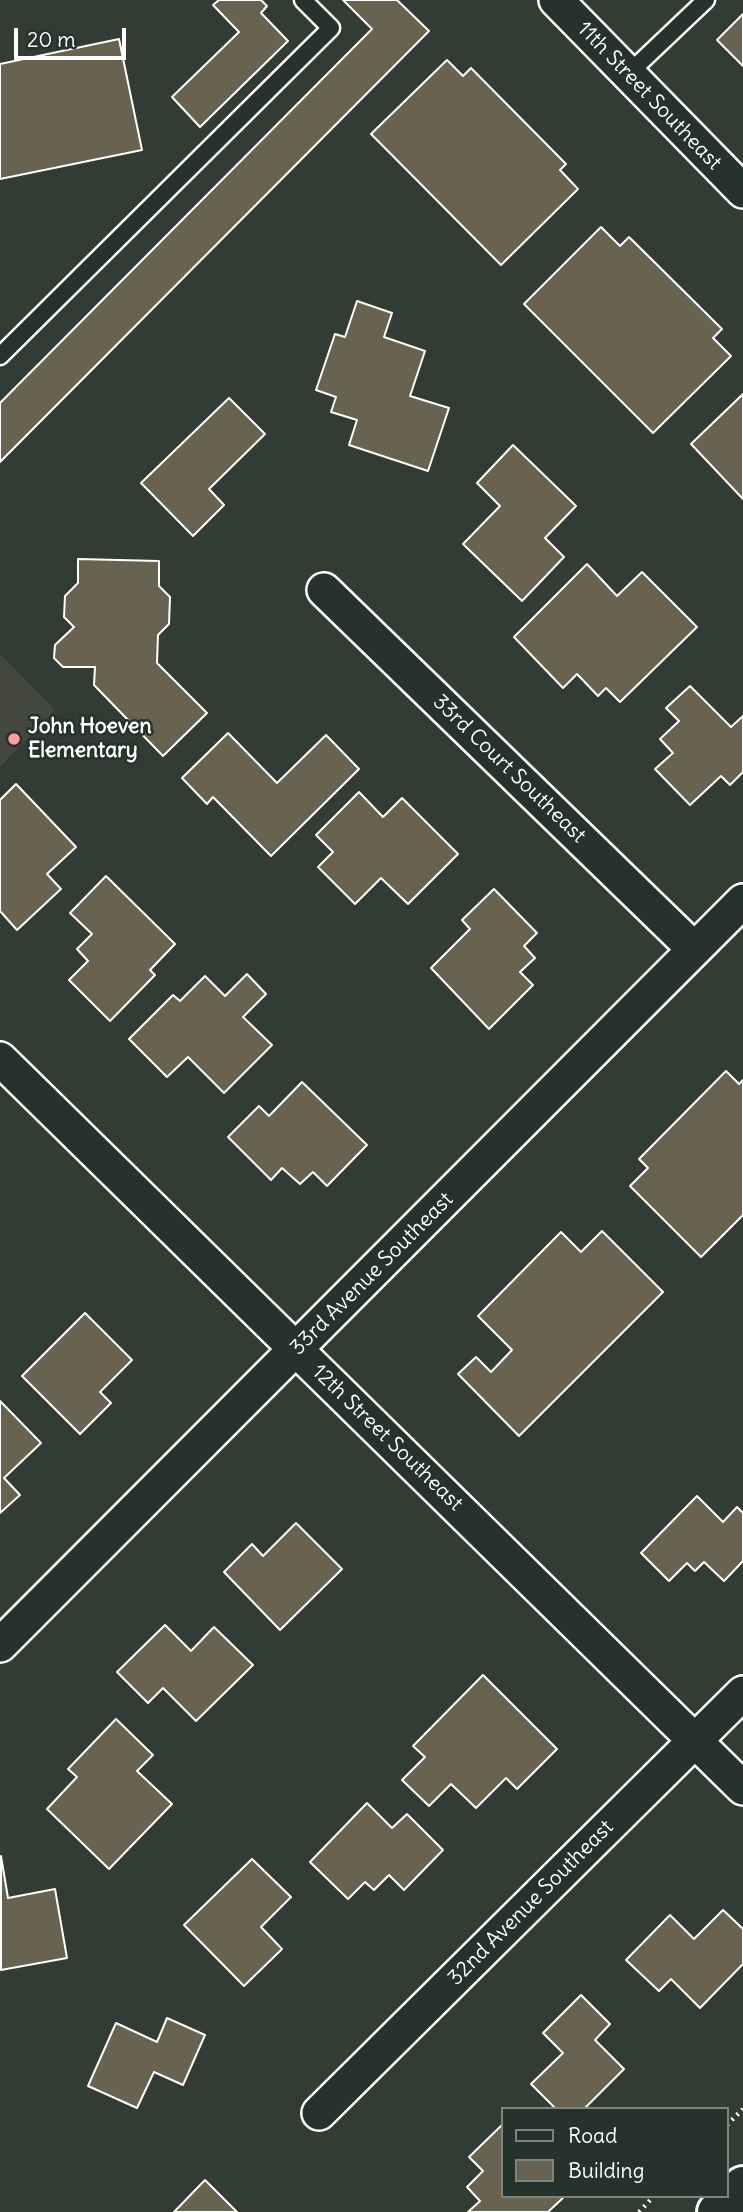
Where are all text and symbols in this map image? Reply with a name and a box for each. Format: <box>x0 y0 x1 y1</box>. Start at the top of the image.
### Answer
scale bar <box>18 14 130 58</box>
street label: 11th Street Southeast <box>572 16 726 176</box>
text: 20 m <box>27 26 76 53</box>
street label: 33rd Court Southeast <box>427 690 591 848</box>
place label: John Hoeven Elementary <box>28 714 152 764</box>
marker: John Hoeven Elementary <box>6 731 22 747</box>
street label: 33rd Avenue Southeast <box>285 1187 459 1361</box>
street label: 12th Street Southeast <box>306 1359 468 1517</box>
street label: 32nd Avenue Southeast <box>443 1815 619 1991</box>
legend <box>502 2107 729 2198</box>
text: Road <box>568 2122 617 2149</box>
text: Building <box>568 2157 644 2184</box>

